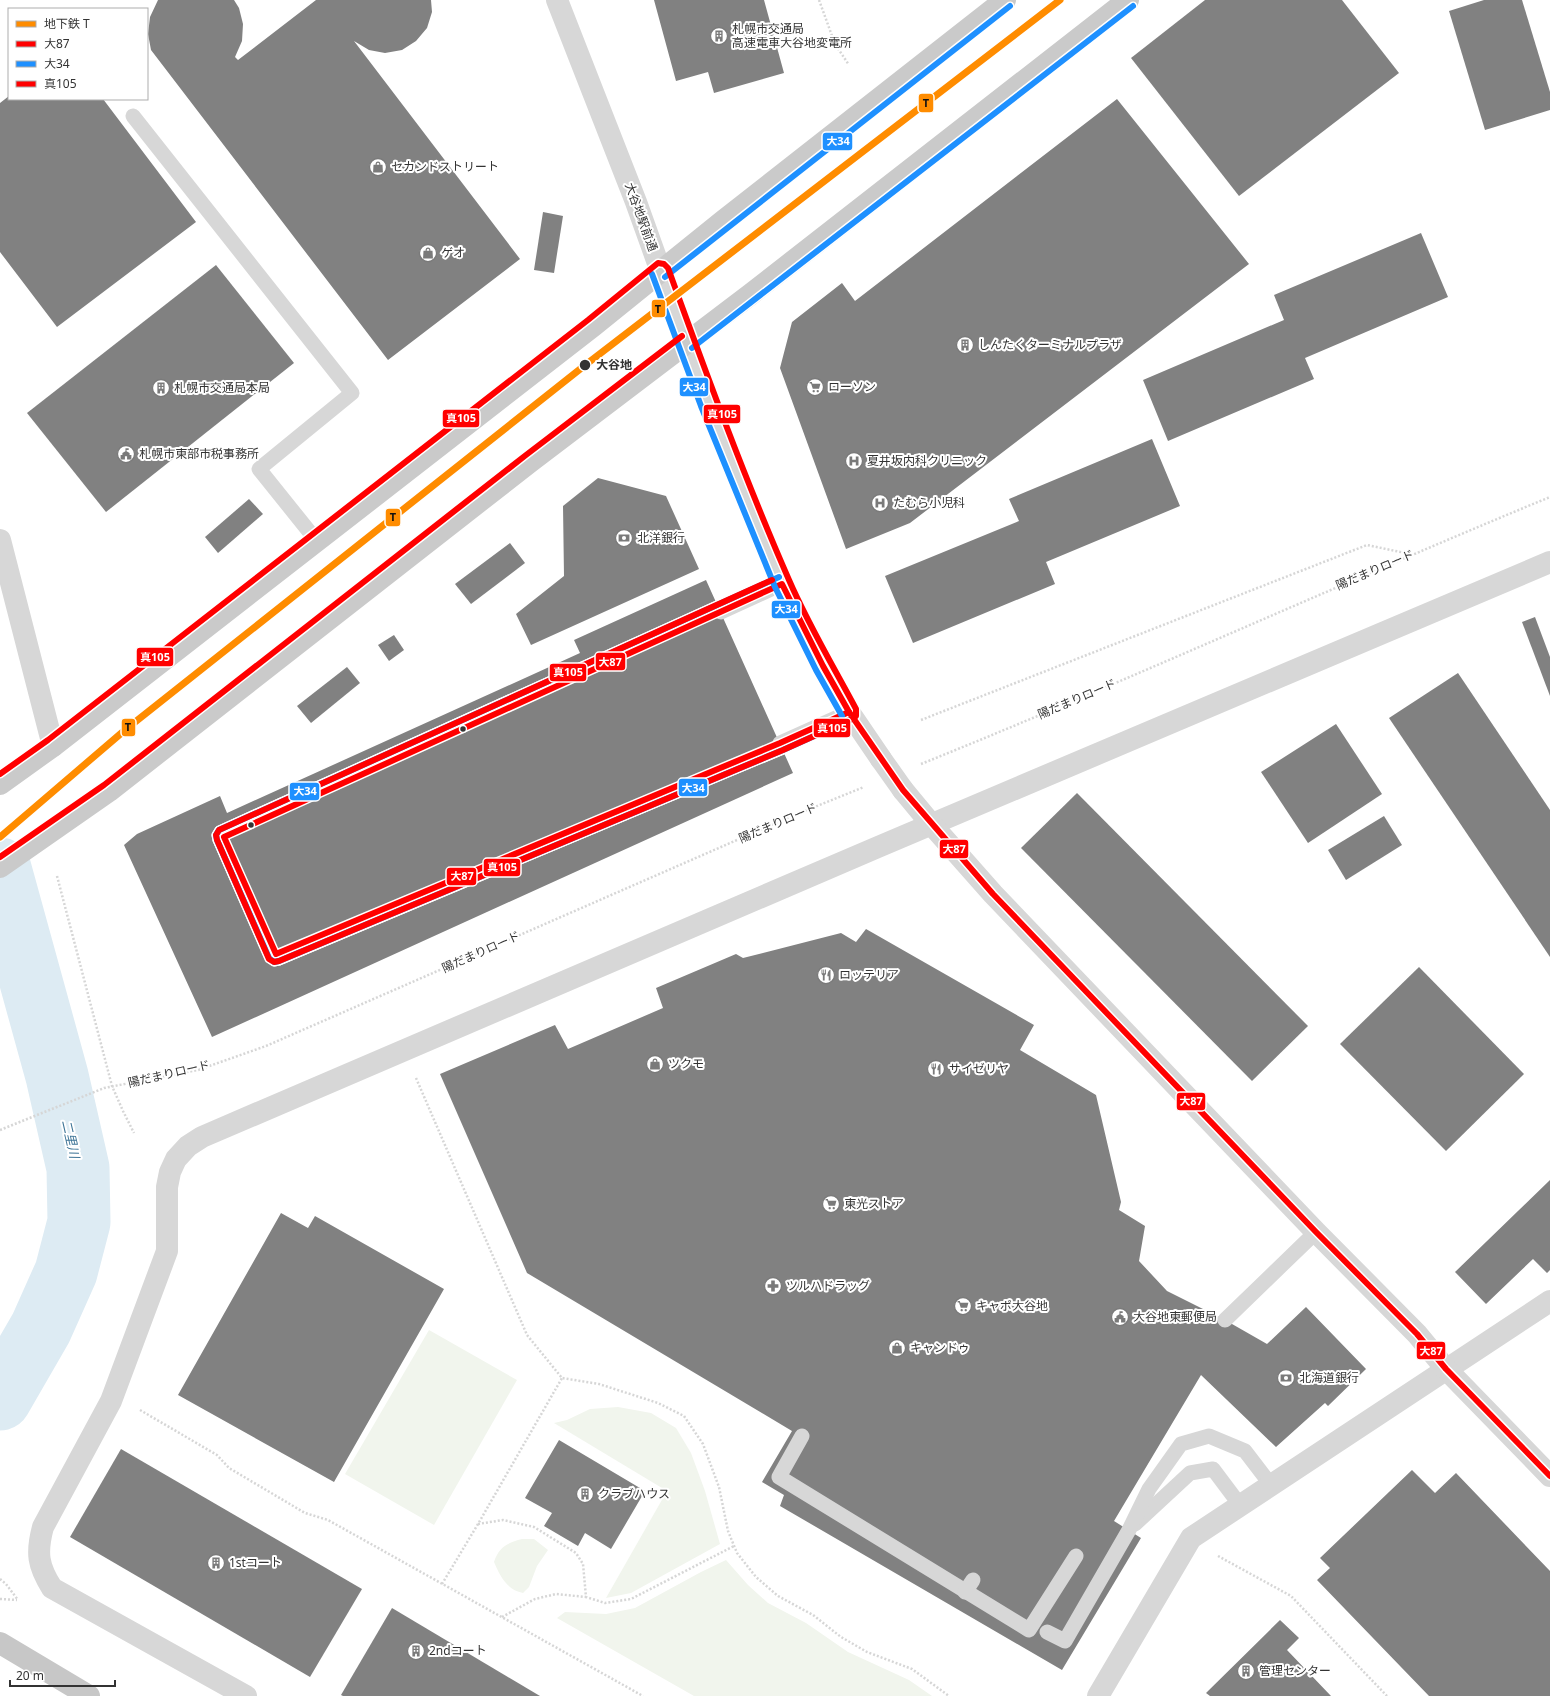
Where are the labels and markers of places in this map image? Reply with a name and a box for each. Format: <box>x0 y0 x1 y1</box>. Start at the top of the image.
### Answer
place label: 札幌市交通局 高速電車大谷地変電所 <box>732 20 852 51</box>
building icon: 札幌市交通局 高速電車大谷地変電所 <box>709 26 729 46</box>
shop icon: セカンドストリート <box>368 157 388 177</box>
place label: セカンドストリート <box>391 158 499 175</box>
shop icon: ゲオ <box>418 243 438 263</box>
place label: ゲオ <box>441 244 465 261</box>
building icon: しんたくターミナルプラザ <box>955 335 975 355</box>
place label: しんたくターミナルプラザ <box>978 336 1122 353</box>
place label: 大谷地 <box>596 356 632 373</box>
marker: 大谷地 <box>578 358 592 372</box>
supermarket icon: ローソン <box>805 377 825 397</box>
building icon: 札幌市交通局本局 <box>151 378 171 398</box>
place label: ローソン <box>828 378 876 395</box>
place label: 札幌市交通局本局 <box>174 379 270 396</box>
public building icon: 札幌市東部市税事務所 <box>116 444 136 464</box>
place label: 札幌市東部市税事務所 <box>139 445 259 462</box>
hospital icon: 夏井坂内科クリニック <box>844 451 864 471</box>
place label: 夏井坂内科クリニック <box>867 452 987 469</box>
hospital icon: たむら小児科 <box>870 493 890 513</box>
place label: たむら小児科 <box>893 494 965 511</box>
bank icon: 北洋銀行 <box>614 528 634 548</box>
place label: 北洋銀行 <box>637 529 685 546</box>
unlabelled marker <box>458 724 468 734</box>
unlabelled marker <box>246 820 256 830</box>
restaurant icon: ロッテリア <box>816 965 836 985</box>
place label: ロッテリア <box>839 966 899 983</box>
shop icon: ツクモ <box>645 1054 665 1074</box>
place label: ツクモ <box>668 1055 704 1072</box>
restaurant icon: サイゼリヤ <box>926 1059 946 1079</box>
place label: サイゼリヤ <box>949 1060 1009 1077</box>
supermarket icon: 東光ストア <box>821 1194 841 1214</box>
place label: 東光ストア <box>844 1195 904 1212</box>
pharmacy icon: ツルハドラッグ <box>763 1276 783 1296</box>
place label: ツルハドラッグ <box>786 1277 870 1294</box>
supermarket icon: キャポ大谷地 <box>953 1296 973 1316</box>
place label: キャポ大谷地 <box>976 1297 1048 1314</box>
public building icon: 大谷地東郵便局 <box>1110 1307 1130 1327</box>
place label: 大谷地東郵便局 <box>1133 1308 1217 1325</box>
shop icon: キャンドゥ <box>887 1338 907 1358</box>
place label: キャンドゥ <box>910 1339 970 1356</box>
bank icon: 北海道銀行 <box>1276 1368 1296 1388</box>
place label: 北海道銀行 <box>1299 1369 1359 1386</box>
building icon: クラブハウス <box>575 1484 595 1504</box>
place label: クラブハウス <box>598 1485 670 1502</box>
building icon: 1stコート <box>206 1553 226 1573</box>
place label: 1stコート <box>229 1554 282 1571</box>
building icon: 2ndコート <box>406 1641 426 1661</box>
place label: 2ndコート <box>429 1642 487 1659</box>
building icon: 管理センター <box>1236 1661 1256 1681</box>
place label: 管理センター <box>1259 1662 1331 1679</box>

